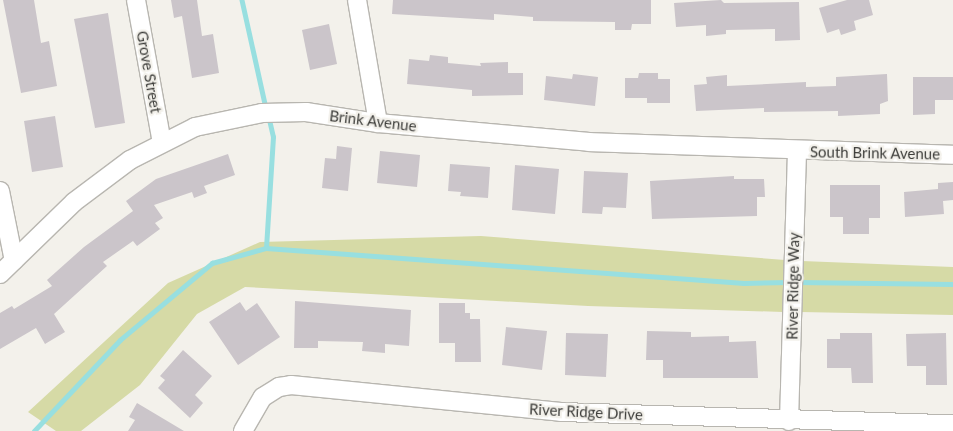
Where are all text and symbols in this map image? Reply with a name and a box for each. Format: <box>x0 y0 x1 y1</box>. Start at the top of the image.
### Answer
street label: Grove Street <box>133 30 165 114</box>
street label: Brink Avenue <box>328 107 418 135</box>
street label: South Brink Avenue <box>810 143 940 163</box>
street label: River Ridge Way <box>783 232 803 340</box>
street label: River Ridge Drive <box>529 400 643 424</box>

